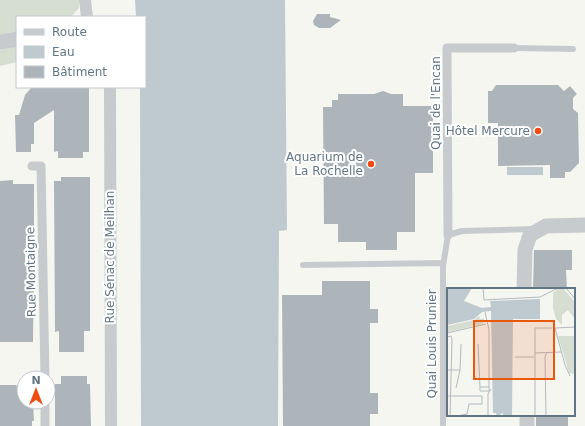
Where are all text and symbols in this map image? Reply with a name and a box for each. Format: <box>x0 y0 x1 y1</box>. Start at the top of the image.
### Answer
legend <box>16 16 146 88</box>
text: Route <box>52 25 87 39</box>
text: Eau <box>52 45 75 59</box>
street label: Quai de l'Encan <box>429 56 443 150</box>
text: Bâtiment <box>52 65 107 79</box>
place label: Hôtel Mercure <box>446 124 530 138</box>
marker: Hôtel Mercure <box>533 126 543 136</box>
place label: Aquarium de La Rochelle <box>286 150 363 178</box>
marker: Aquarium de La Rochelle <box>366 159 376 169</box>
street label: Rue Sénac de Meilhan <box>103 191 117 323</box>
street label: Rue Montaigne <box>23 227 39 317</box>
inset map <box>447 288 575 416</box>
street label: Quai Louis Prunier <box>425 289 439 399</box>
north arrow <box>16 370 56 410</box>
text: N <box>31 374 41 387</box>

